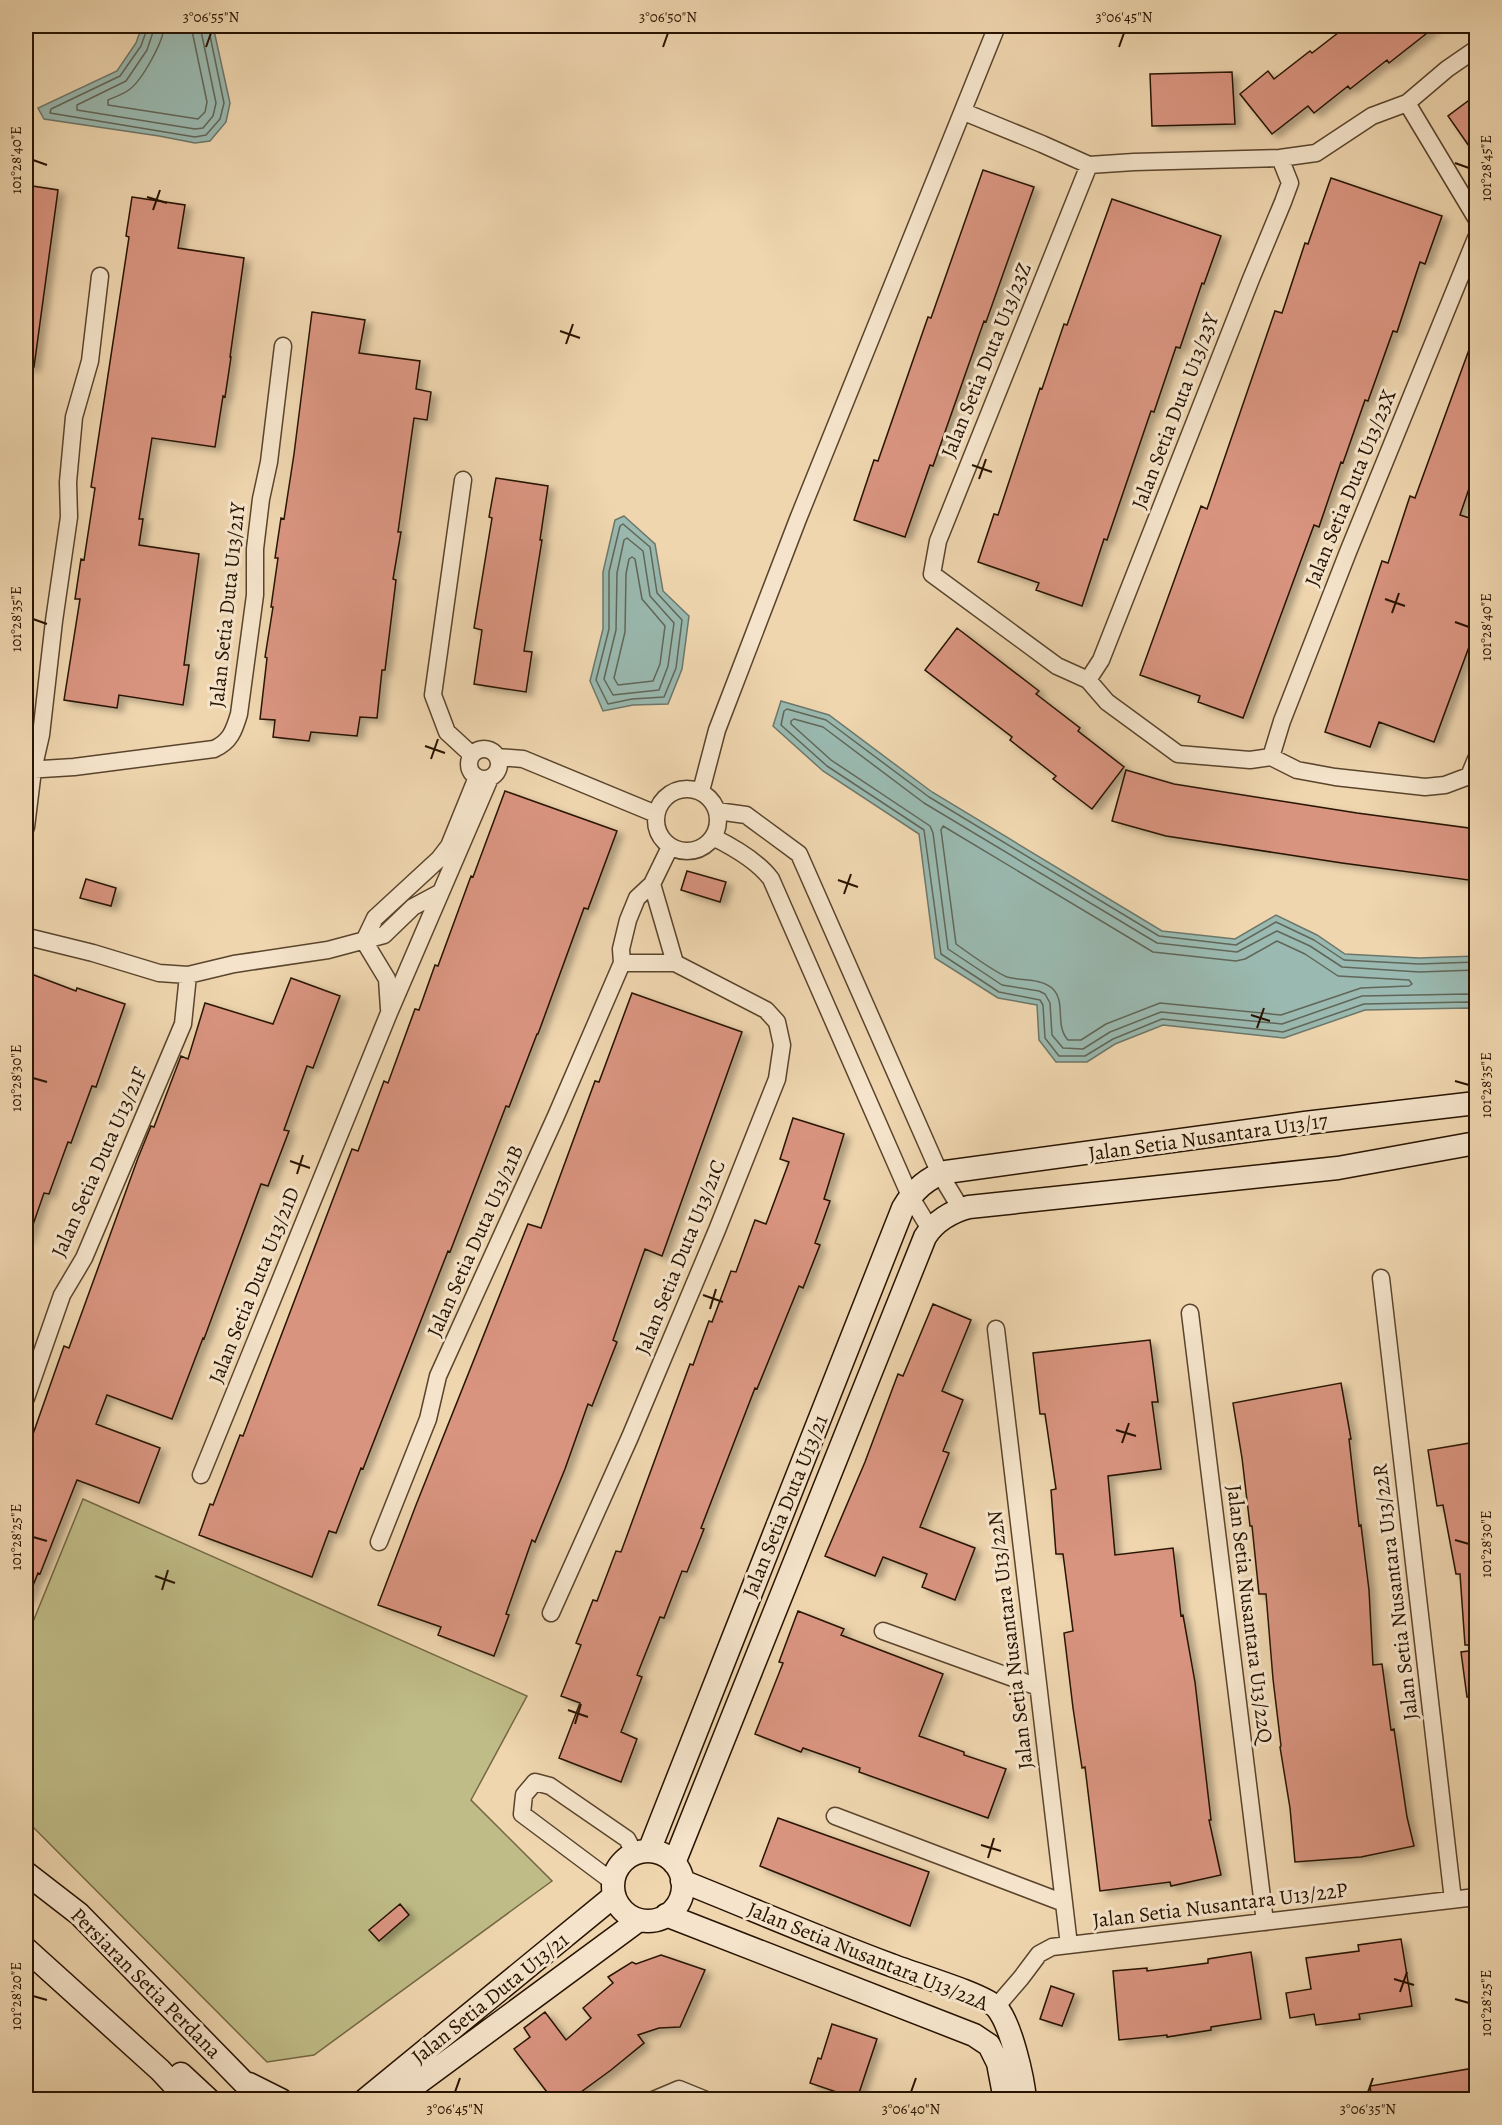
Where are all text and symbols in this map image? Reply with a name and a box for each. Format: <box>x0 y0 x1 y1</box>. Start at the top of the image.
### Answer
text: 3°06'55"N <box>183 7 239 27</box>
text: 3°06'50"N <box>639 7 697 27</box>
text: 3°06'45"N <box>1096 7 1153 27</box>
text: 101°28'40"E <box>6 126 26 194</box>
text: 101°28'45"E <box>1476 135 1496 201</box>
street label: Jalan Setia Duta U13/23Z <box>934 258 1038 462</box>
street label: Jalan Setia Duta U13/23Y <box>1125 308 1226 513</box>
street label: Jalan Setia Duta U13/23X <box>1298 385 1402 591</box>
street label: Jalan Setia Duta U13/21Y <box>202 500 252 709</box>
text: 101°28'35"E <box>6 586 26 652</box>
text: 101°28'40"E <box>1476 593 1496 661</box>
text: 101°28'30"E <box>6 1044 26 1112</box>
text: 101°28'35"E <box>1476 1052 1496 1118</box>
street label: Jalan Setia Duta U13/21F <box>44 1062 154 1262</box>
street label: Jalan Setia Nusantara U13/17 <box>1087 1106 1330 1168</box>
street label: Jalan Setia Duta U13/21B <box>420 1141 530 1341</box>
street label: Jalan Setia Duta U13/21C <box>628 1155 732 1359</box>
street label: Jalan Setia Duta U13/21D <box>202 1183 306 1387</box>
street label: Jalan Setia Duta U13/21 <box>736 1410 834 1602</box>
street label: Jalan Setia Nusantara U13/22R <box>1365 1462 1425 1722</box>
street label: Jalan Setia Nusantara U13/22Q <box>1220 1483 1280 1747</box>
text: 101°28'25"E <box>6 1504 26 1570</box>
street label: Jalan Setia Nusantara U13/22N <box>980 1509 1040 1771</box>
text: 101°28'30"E <box>1476 1510 1496 1578</box>
street label: Jalan Setia Nusantara U13/22P <box>1091 1875 1350 1935</box>
street label: Jalan Setia Nusantara U13/22A <box>743 1895 993 2017</box>
street label: Persiaran Setia Perdana <box>64 1901 228 2065</box>
street label: Jalan Setia Duta U13/21 <box>405 1926 575 2070</box>
text: 101°28'20"E <box>6 1962 26 2030</box>
text: 101°28'25"E <box>1476 1970 1496 2036</box>
text: 3°06'45"N <box>427 2099 484 2119</box>
text: 3°06'40"N <box>882 2099 940 2119</box>
text: 3°06'35"N <box>1340 2099 1396 2119</box>

